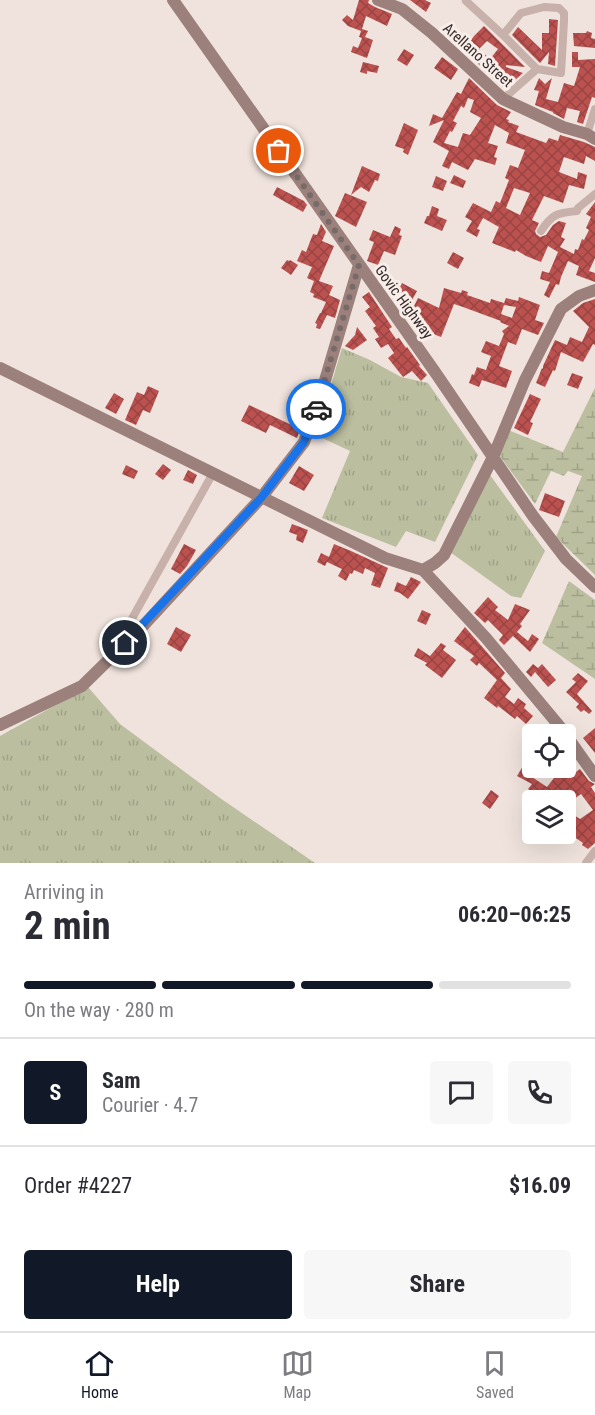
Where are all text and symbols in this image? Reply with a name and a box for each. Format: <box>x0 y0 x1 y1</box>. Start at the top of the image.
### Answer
street label: Arellano Street <box>439 19 517 91</box>
pin <box>253 125 304 176</box>
icon: bag <box>262 134 295 167</box>
street label: Govic Highway <box>371 262 437 342</box>
courier <box>286 379 346 439</box>
icon: car <box>300 393 333 426</box>
pin <box>99 617 150 668</box>
icon: home <box>108 626 141 659</box>
map controls <box>522 724 576 844</box>
button: locate <box>522 724 576 778</box>
button: layers <box>522 790 576 844</box>
text: Arriving in <box>24 880 104 904</box>
text: 06:20–06:25 <box>458 902 571 927</box>
text: 2 min <box>24 903 111 949</box>
text: On the way · 280 m <box>24 998 174 1022</box>
button: chat <box>430 1061 493 1124</box>
button: phone <box>508 1061 571 1124</box>
text: Sam <box>102 1068 141 1093</box>
text: S <box>50 1080 61 1105</box>
text: Courier · 4.7 <box>102 1093 198 1117</box>
text: Order #4227 <box>24 1173 132 1198</box>
text: $16.09 <box>509 1173 571 1198</box>
button: Help <box>24 1250 292 1319</box>
button: Share <box>304 1250 571 1319</box>
tab: Home <box>81 1347 119 1402</box>
tab: Map <box>281 1347 314 1402</box>
tab: Saved <box>476 1347 514 1402</box>

